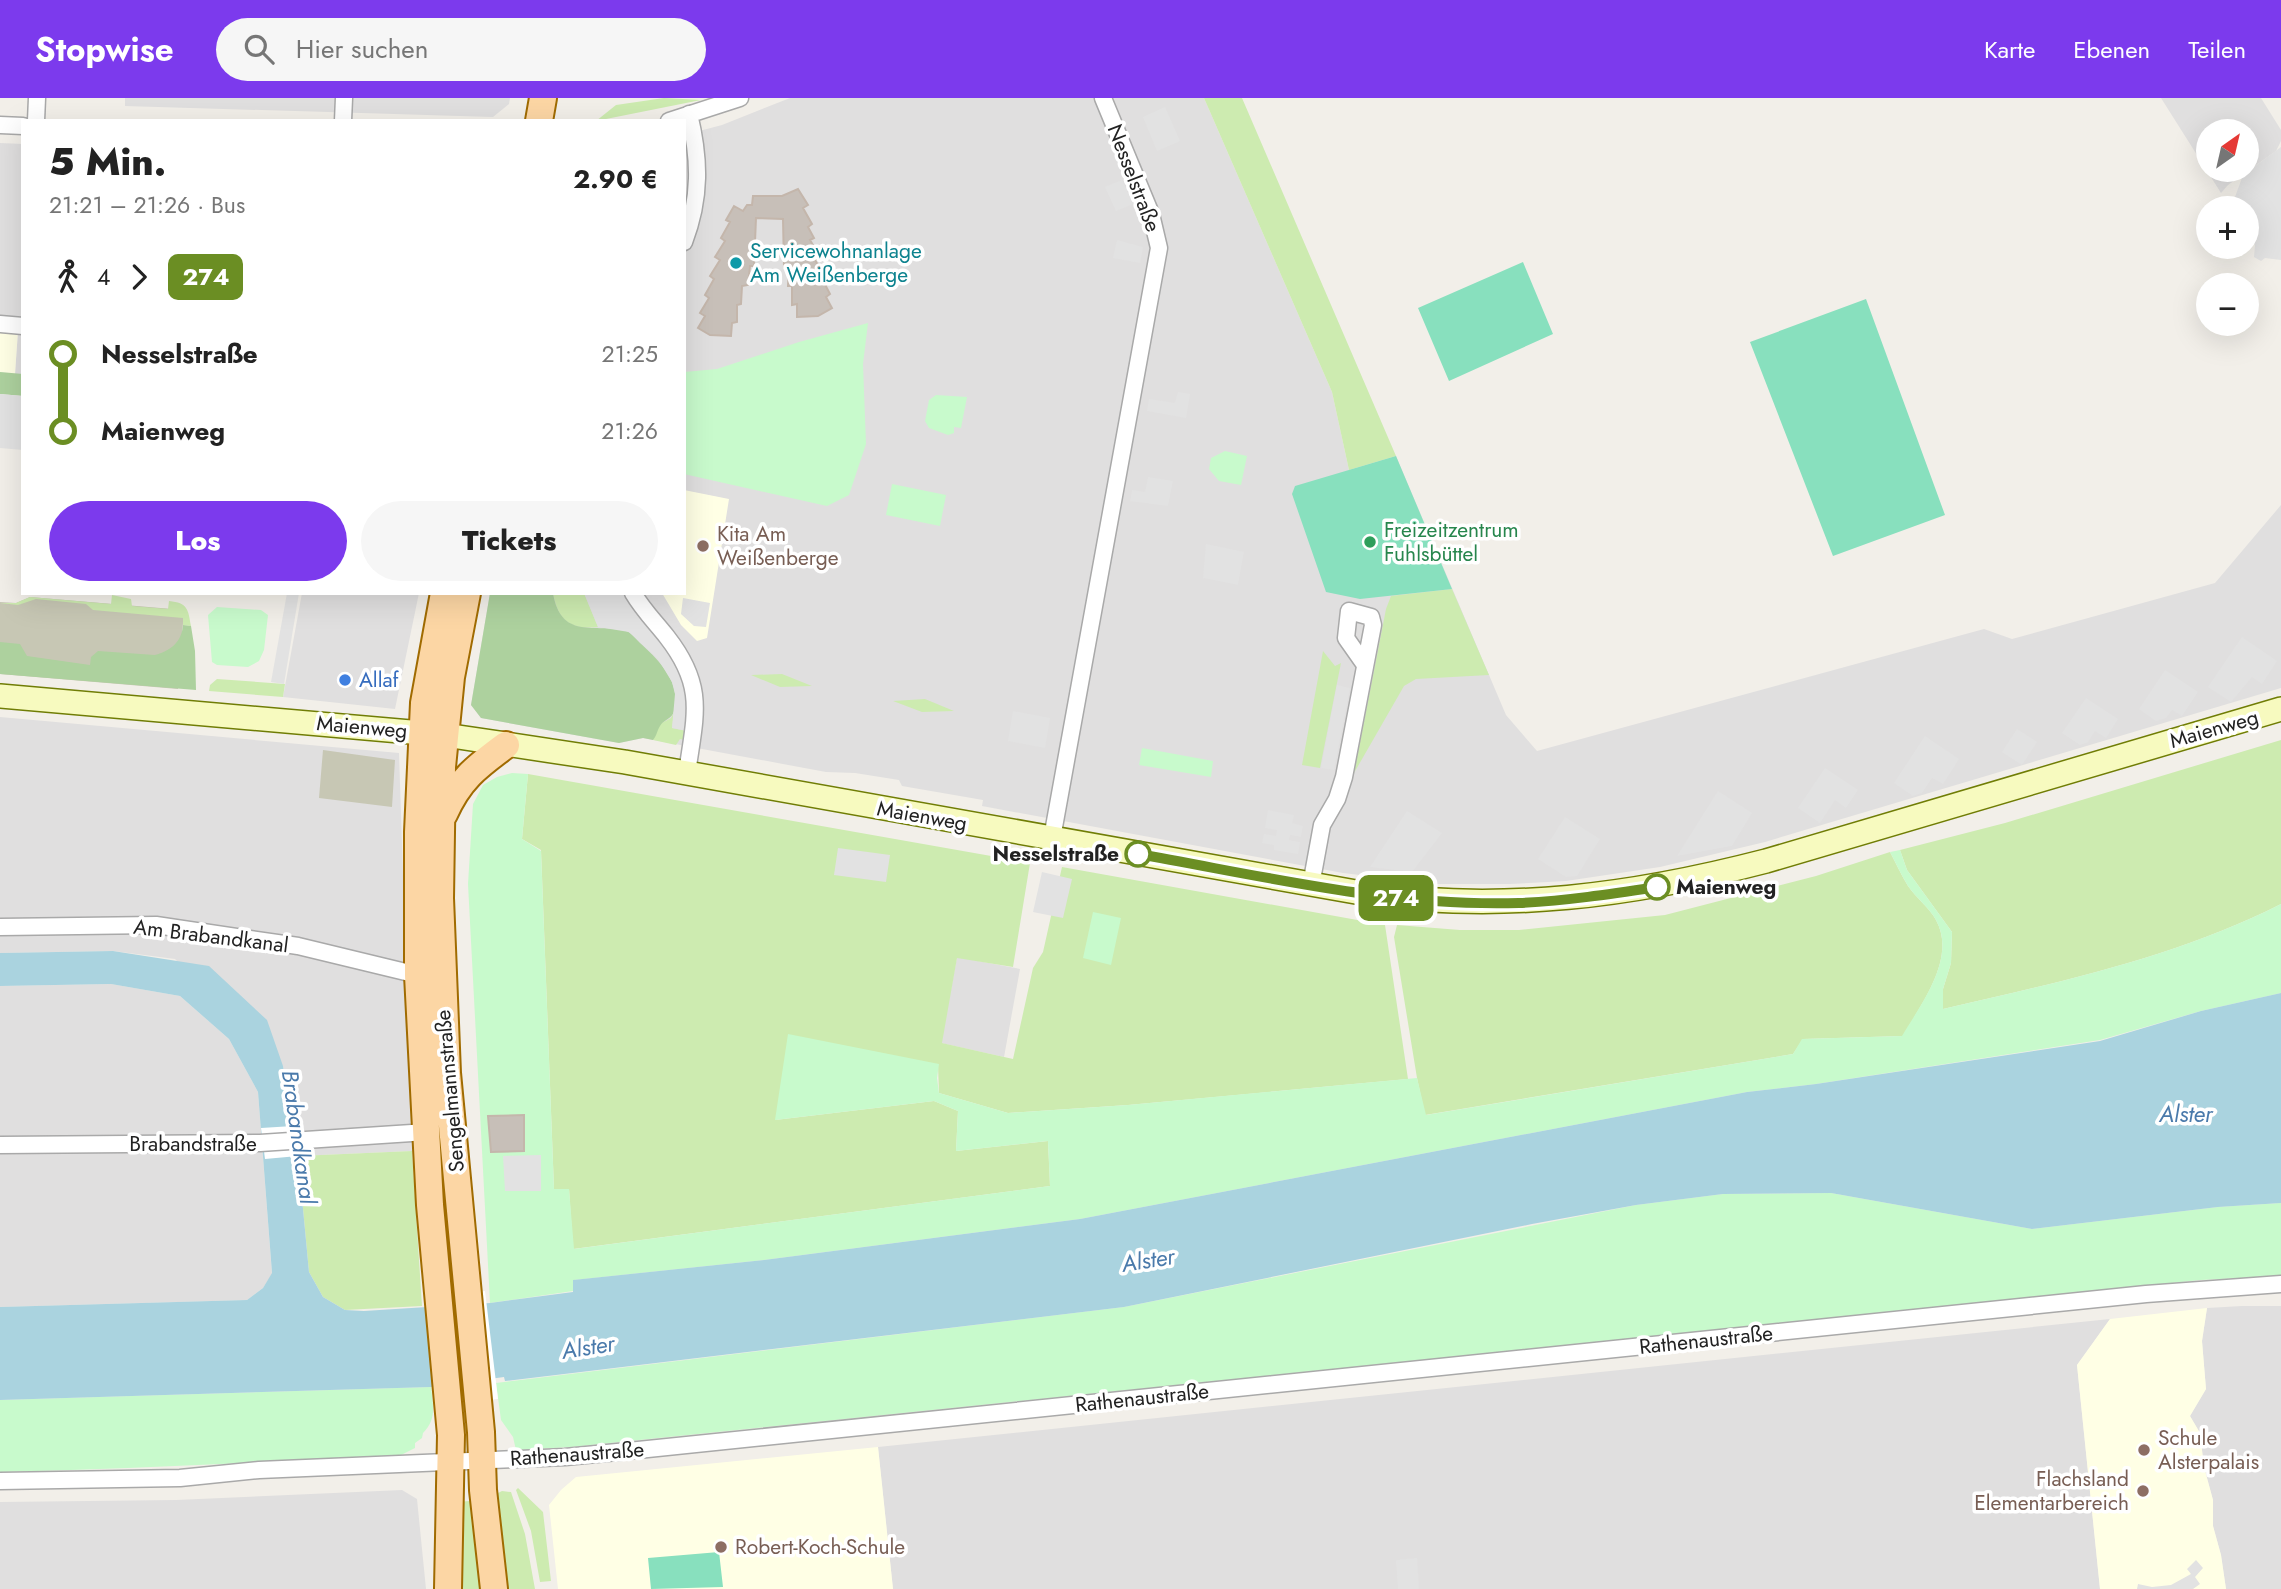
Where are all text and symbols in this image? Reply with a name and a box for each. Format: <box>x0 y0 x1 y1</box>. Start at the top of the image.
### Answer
search box <box>216 18 706 81</box>
text: Stopwise <box>35 26 174 73</box>
icon: search <box>240 30 278 68</box>
text: Hier suchen <box>296 30 428 68</box>
text: Karte <box>1984 32 2035 67</box>
text: Ebenen <box>2073 32 2150 67</box>
text: Teilen <box>2188 32 2246 67</box>
north arrow <box>2196 119 2259 182</box>
map controls <box>2196 119 2259 336</box>
street label: Nesselstraße <box>1100 120 1168 236</box>
text: 5 Min. <box>49 134 166 189</box>
text: 2.90 € <box>573 160 658 198</box>
text: 21:21 – 21:26 · Bus <box>49 188 245 222</box>
button: + <box>2196 196 2259 259</box>
place label: Servicewohnanlage Am Weißenberge <box>750 236 922 290</box>
marker: Servicewohnanlage Am Weißenberge <box>728 255 744 271</box>
icon: walk <box>49 258 87 296</box>
icon: forward <box>120 258 158 296</box>
text: 274 <box>182 259 229 294</box>
text: 4 <box>97 260 110 294</box>
button: − <box>2196 273 2259 336</box>
text: Nesselstraße <box>101 335 258 373</box>
text: 21:25 <box>602 337 658 371</box>
text: Maienweg <box>101 412 225 450</box>
text: 21:26 <box>601 414 658 448</box>
button: Los <box>49 501 347 581</box>
button: Tickets <box>361 501 658 581</box>
place label: Freizeitzentrum Fuhlsbüttel <box>1384 515 1519 569</box>
place label: Kita Am Weißenberge <box>717 519 839 573</box>
marker: Freizeitzentrum Fuhlsbüttel <box>1362 534 1378 550</box>
marker: Kita Am Weißenberge <box>695 538 711 554</box>
place label: Allaf <box>359 665 400 695</box>
marker: Allaf <box>337 672 353 688</box>
street label: Maienweg <box>2166 702 2262 756</box>
street label: Maienweg <box>315 708 409 746</box>
street label: Maienweg <box>875 793 969 839</box>
place label: Nesselstraße <box>993 839 1119 869</box>
marker: Nesselstraße <box>1125 841 1151 867</box>
place label: Maienweg <box>1676 872 1776 902</box>
marker: Maienweg <box>1644 874 1670 900</box>
line badge: 274 <box>1356 875 1436 921</box>
text: 274 <box>1373 880 1419 915</box>
street label: Am Brabandkanal <box>132 912 290 960</box>
street label: Sengelmannstraße <box>428 1008 472 1173</box>
water label: Brabandkanal <box>273 1068 325 1207</box>
water label: Alster <box>2158 1097 2214 1131</box>
street label: Brabandstraße <box>129 1129 257 1159</box>
water label: Alster <box>1118 1239 1178 1281</box>
street label: Rathenaustraße <box>1638 1318 1775 1362</box>
water label: Alster <box>558 1326 618 1368</box>
street label: Rathenaustraße <box>1074 1376 1211 1420</box>
place label: Schule Alsterpalais <box>2158 1423 2259 1477</box>
street label: Rathenaustraße <box>509 1434 645 1474</box>
marker: Schule Alsterpalais <box>2136 1442 2152 1458</box>
place label: Flachsland Elementarbereich <box>1974 1464 2129 1518</box>
marker: Flachsland Elementarbereich <box>2135 1483 2151 1499</box>
place label: Robert-Koch-Schule <box>735 1532 905 1562</box>
marker: Robert-Koch-Schule <box>713 1539 729 1555</box>

